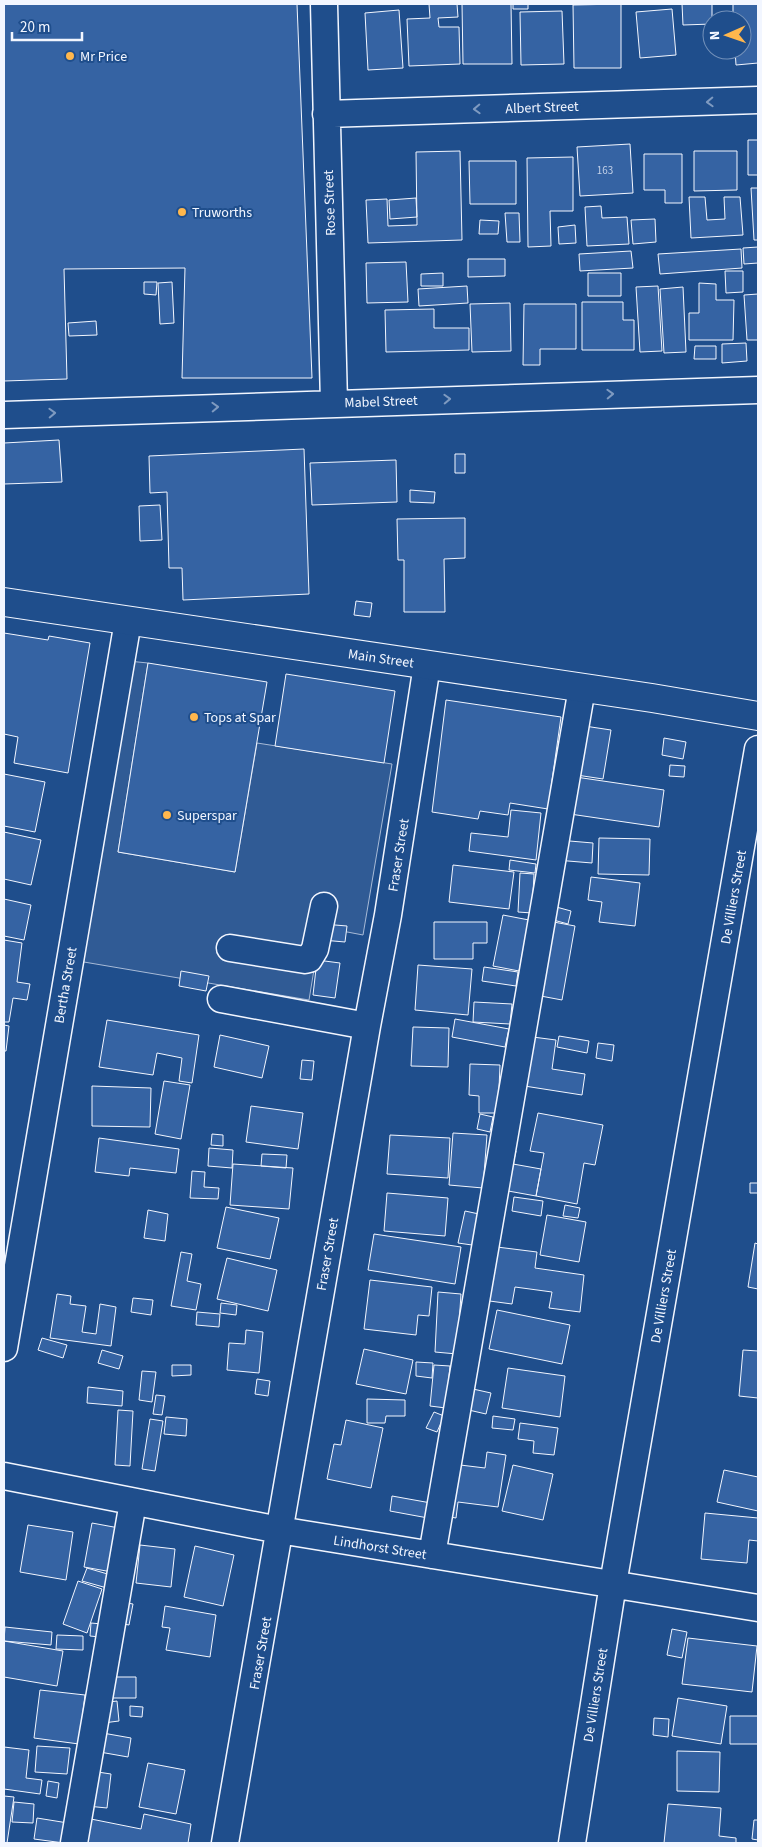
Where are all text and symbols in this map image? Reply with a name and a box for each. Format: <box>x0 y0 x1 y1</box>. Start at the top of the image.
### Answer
scale bar <box>12 10 82 42</box>
north arrow <box>702 10 752 60</box>
text: 20 m <box>20 17 50 38</box>
text: N <box>705 30 725 40</box>
place label: Mr Price <box>80 47 127 67</box>
marker: Mr Price <box>64 50 76 62</box>
street label: Albert Street <box>505 97 579 119</box>
one-way arrow <box>705 97 713 107</box>
one-way arrow <box>473 104 481 115</box>
house number: 163 <box>597 163 613 178</box>
street label: Rose Street <box>319 169 341 236</box>
place label: Truworths <box>192 203 252 223</box>
marker: Truworths <box>176 206 188 218</box>
one-way arrow <box>606 389 614 400</box>
street label: Mabel Street <box>344 391 418 413</box>
one-way arrow <box>443 394 451 405</box>
one-way arrow <box>212 402 219 412</box>
one-way arrow <box>49 408 57 418</box>
street label: Main Street <box>347 644 415 674</box>
place label: Tops at Spar <box>204 708 276 728</box>
marker: Tops at Spar <box>188 711 200 723</box>
place label: Superspar <box>177 806 237 826</box>
marker: Superspar <box>161 809 173 821</box>
street label: Fraser Street <box>383 817 415 893</box>
street label: De Villiers Street <box>716 848 752 946</box>
street label: Bertha Street <box>49 945 83 1025</box>
street label: Fraser Street <box>312 1216 344 1292</box>
street label: De Villiers Street <box>646 1247 682 1345</box>
street label: Lindhorst Street <box>332 1531 428 1565</box>
street label: Fraser Street <box>245 1615 277 1691</box>
street label: De Villiers Street <box>579 1646 613 1744</box>

